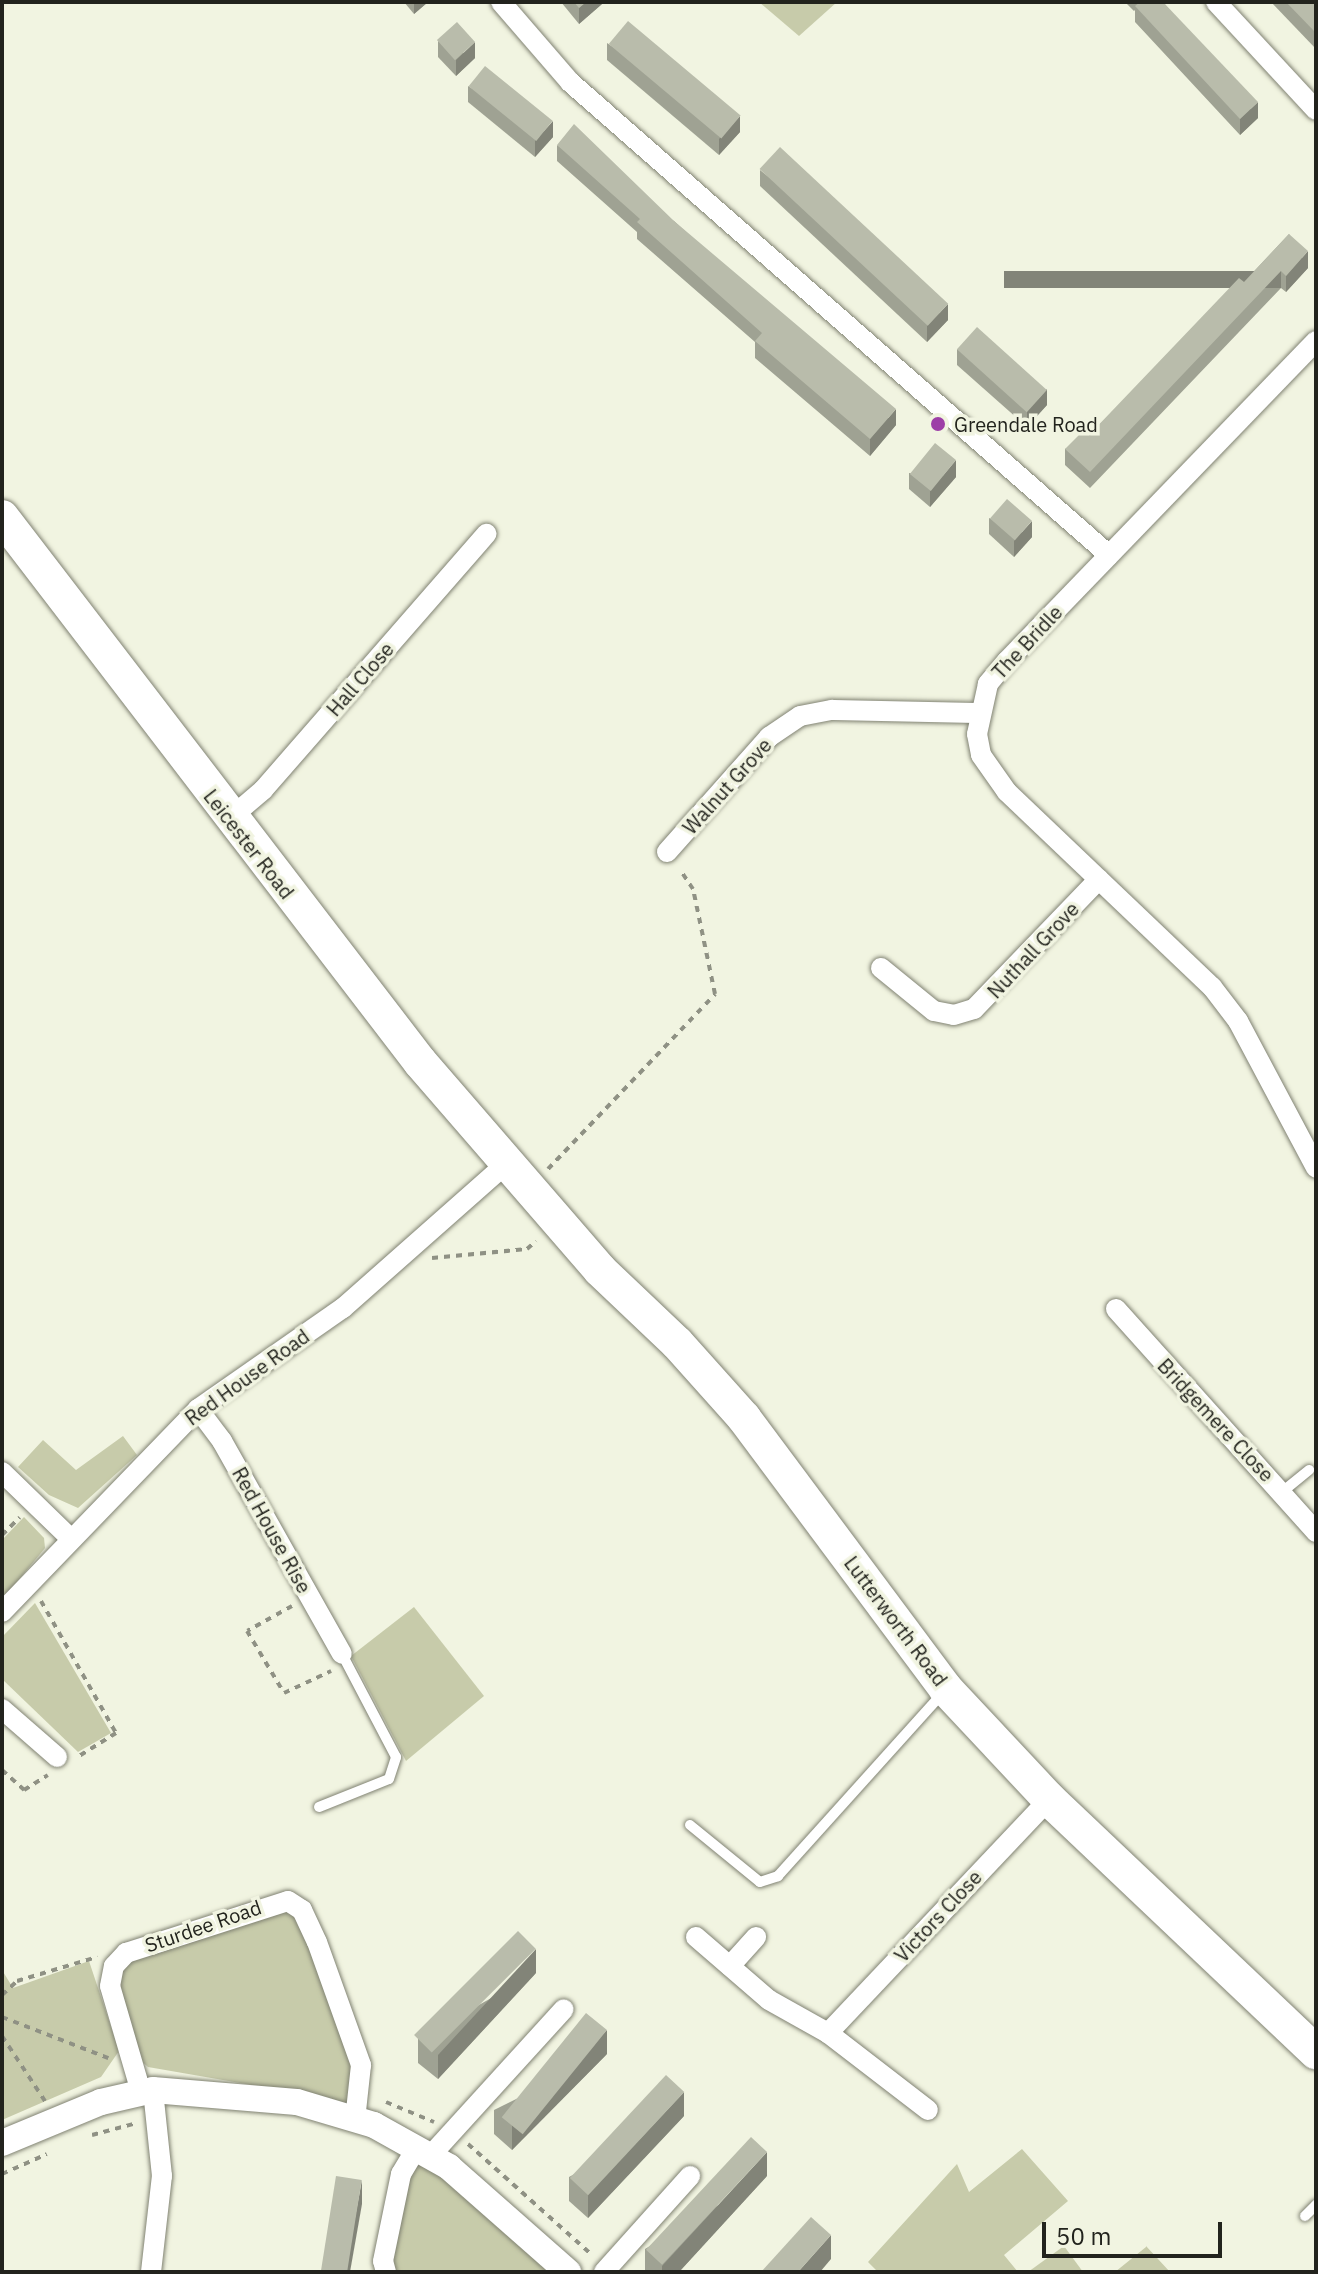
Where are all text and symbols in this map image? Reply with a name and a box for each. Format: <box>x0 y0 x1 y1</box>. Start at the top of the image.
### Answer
place label: Greendale Road <box>954 412 1098 436</box>
marker: Greendale Road <box>929 415 947 433</box>
street label: The Bridle <box>987 600 1067 684</box>
street label: Hall Close <box>321 637 399 721</box>
street label: Walnut Grove <box>678 733 776 839</box>
street label: Leicester Road <box>199 784 299 904</box>
street label: Nuthall Grove <box>982 897 1084 1003</box>
street label: Red House Road <box>180 1324 314 1430</box>
street label: Bridgemere Close <box>1153 1353 1279 1487</box>
street label: Red House Rise <box>227 1463 317 1597</box>
street label: Lutterworth Road <box>839 1551 953 1691</box>
street label: Victors Close <box>889 1865 987 1967</box>
street label: Sturdee Road <box>142 1895 264 1957</box>
scale bar <box>1046 2206 1226 2256</box>
text: 50 m <box>1056 2220 1111 2252</box>

